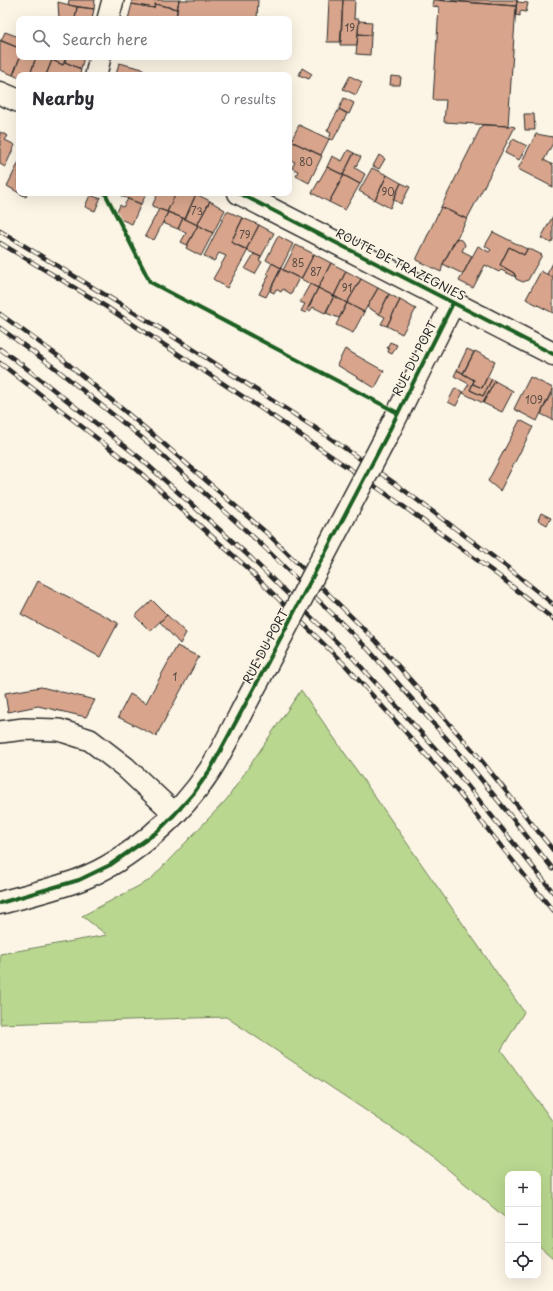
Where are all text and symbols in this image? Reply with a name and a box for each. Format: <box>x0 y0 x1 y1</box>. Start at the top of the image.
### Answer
search box <box>16 16 292 60</box>
house number: 19 <box>345 20 355 35</box>
icon: search <box>30 27 52 49</box>
text: Search here <box>62 27 148 50</box>
text: Nearby <box>32 85 94 111</box>
text: 0 results <box>221 89 276 108</box>
house number: 80 <box>299 154 313 169</box>
house number: 90 <box>381 184 395 199</box>
house number: 73 <box>191 203 203 218</box>
street label: ROUTE DE TRAZEGNIES <box>333 223 469 305</box>
house number: 79 <box>239 227 251 242</box>
house number: 85 <box>292 255 304 270</box>
house number: 87 <box>310 264 322 279</box>
house number: 91 <box>342 280 352 295</box>
street label: RUE DU PORT <box>387 316 441 399</box>
house number: 109 <box>525 392 543 407</box>
street label: RUE DU PORT <box>238 605 293 687</box>
house number: 1 <box>173 669 177 684</box>
map controls <box>505 1171 541 1279</box>
button: + <box>505 1171 541 1207</box>
button: − <box>505 1207 541 1243</box>
button: locate <box>505 1243 541 1279</box>

